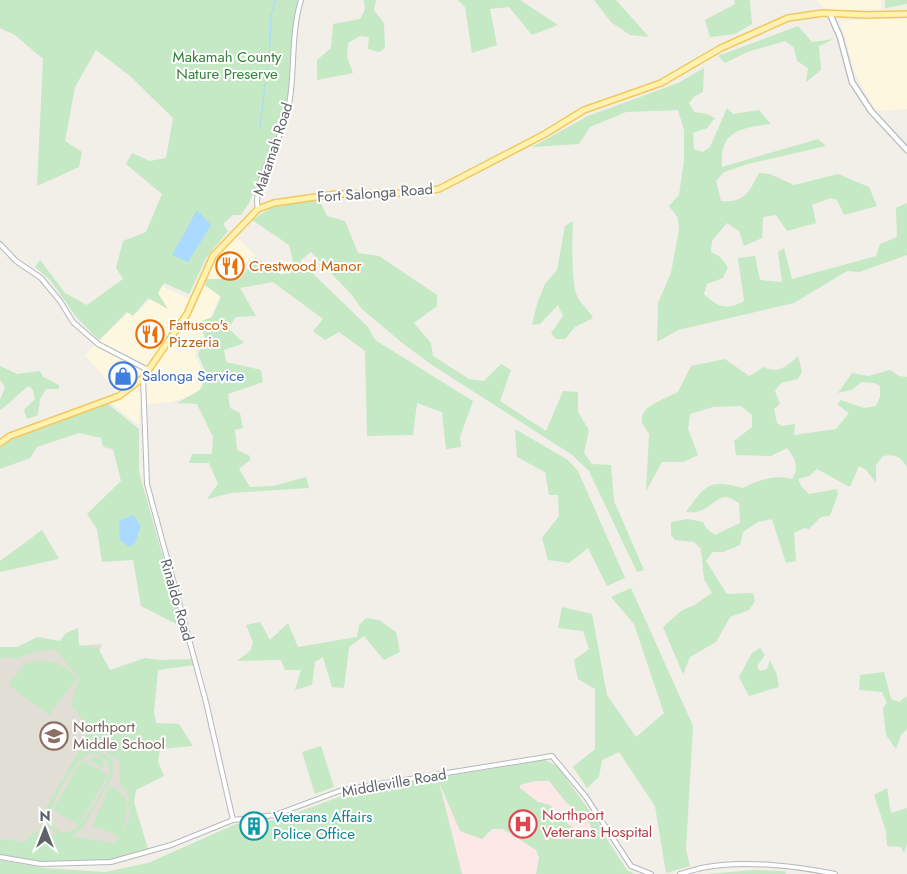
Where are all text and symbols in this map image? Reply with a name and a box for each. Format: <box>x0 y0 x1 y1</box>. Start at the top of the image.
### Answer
park label: Makamah County Nature Preserve <box>173 46 282 85</box>
street label: Makamah Road <box>248 100 298 198</box>
street label: Fort Salonga Road <box>316 178 434 208</box>
restaurant icon: Crestwood Manor <box>215 251 245 281</box>
place label: Crestwood Manor <box>249 255 362 277</box>
place label: Fattusco's Pizzeria <box>169 314 228 353</box>
restaurant icon: Fattusco's Pizzeria <box>135 319 165 349</box>
shop icon: Salonga Service <box>108 361 138 391</box>
place label: Salonga Service <box>142 365 244 387</box>
street label: Rinaldo Road <box>155 556 199 644</box>
place label: Northport Middle School <box>73 716 165 755</box>
school or university icon: Northport Middle School <box>39 721 69 751</box>
street label: Middleville Road <box>340 763 448 803</box>
north arrow <box>20 804 70 854</box>
place label: Northport Veterans Hospital <box>542 804 652 843</box>
text: N <box>39 806 51 826</box>
place label: Veterans Affairs Police Office <box>273 806 372 845</box>
hospital icon: Northport Veterans Hospital <box>508 809 538 839</box>
building icon: Veterans Affairs Police Office <box>239 811 269 841</box>

